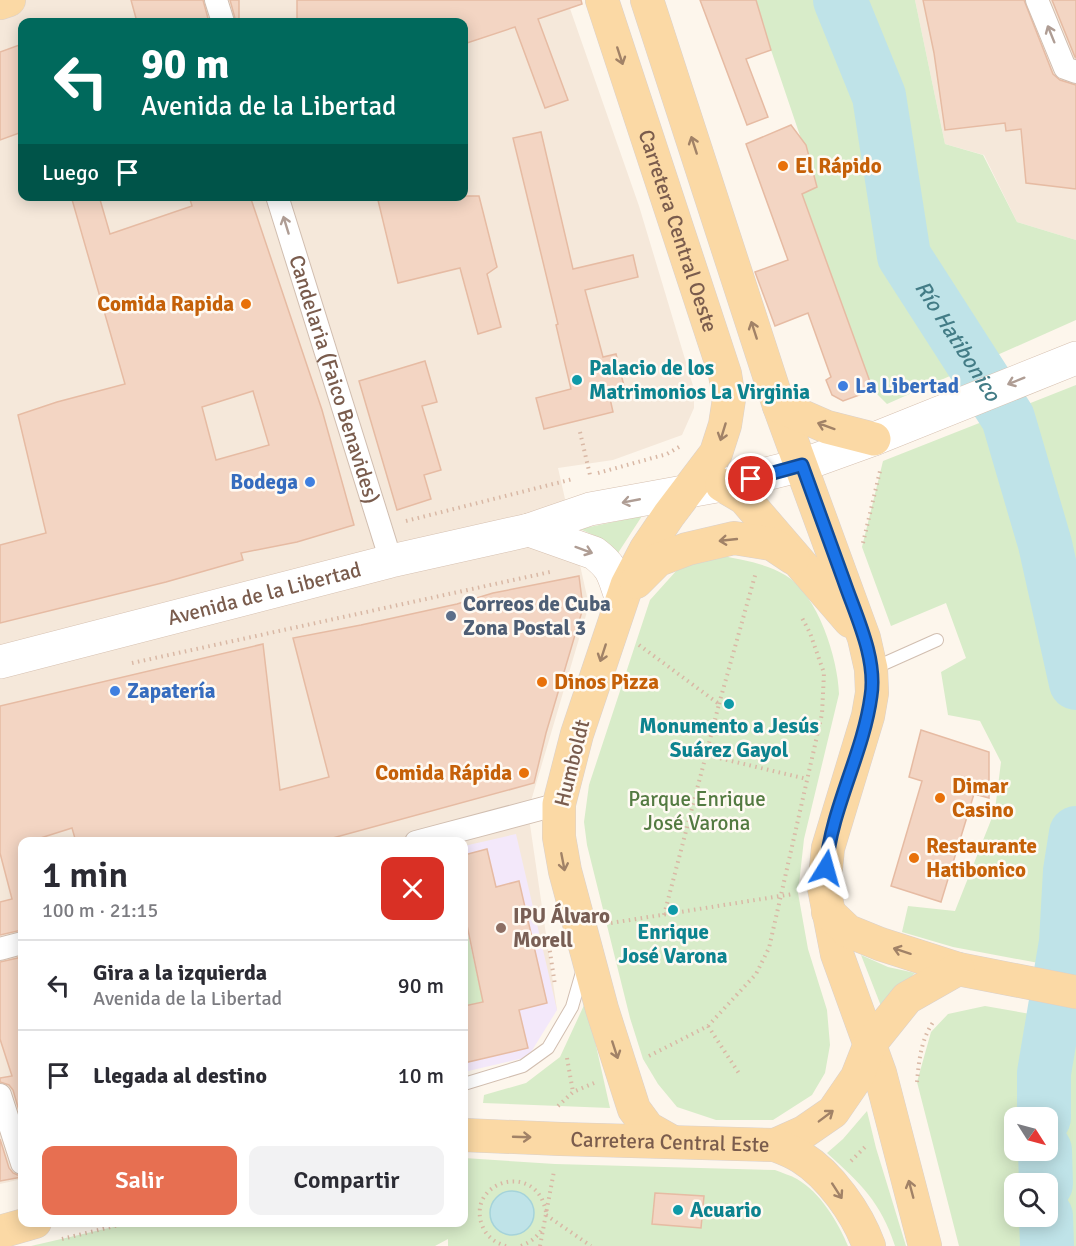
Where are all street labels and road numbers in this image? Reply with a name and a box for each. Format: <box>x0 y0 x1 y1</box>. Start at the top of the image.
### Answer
street label: Carretera Central Oeste <box>633 126 723 335</box>
street label: Candelaria (Faico Benavides) <box>283 252 385 507</box>
street label: Avenida de la Libertad <box>165 556 364 631</box>
street label: Humboldt <box>549 717 595 809</box>
street label: Carretera Central Este <box>570 1126 770 1158</box>

